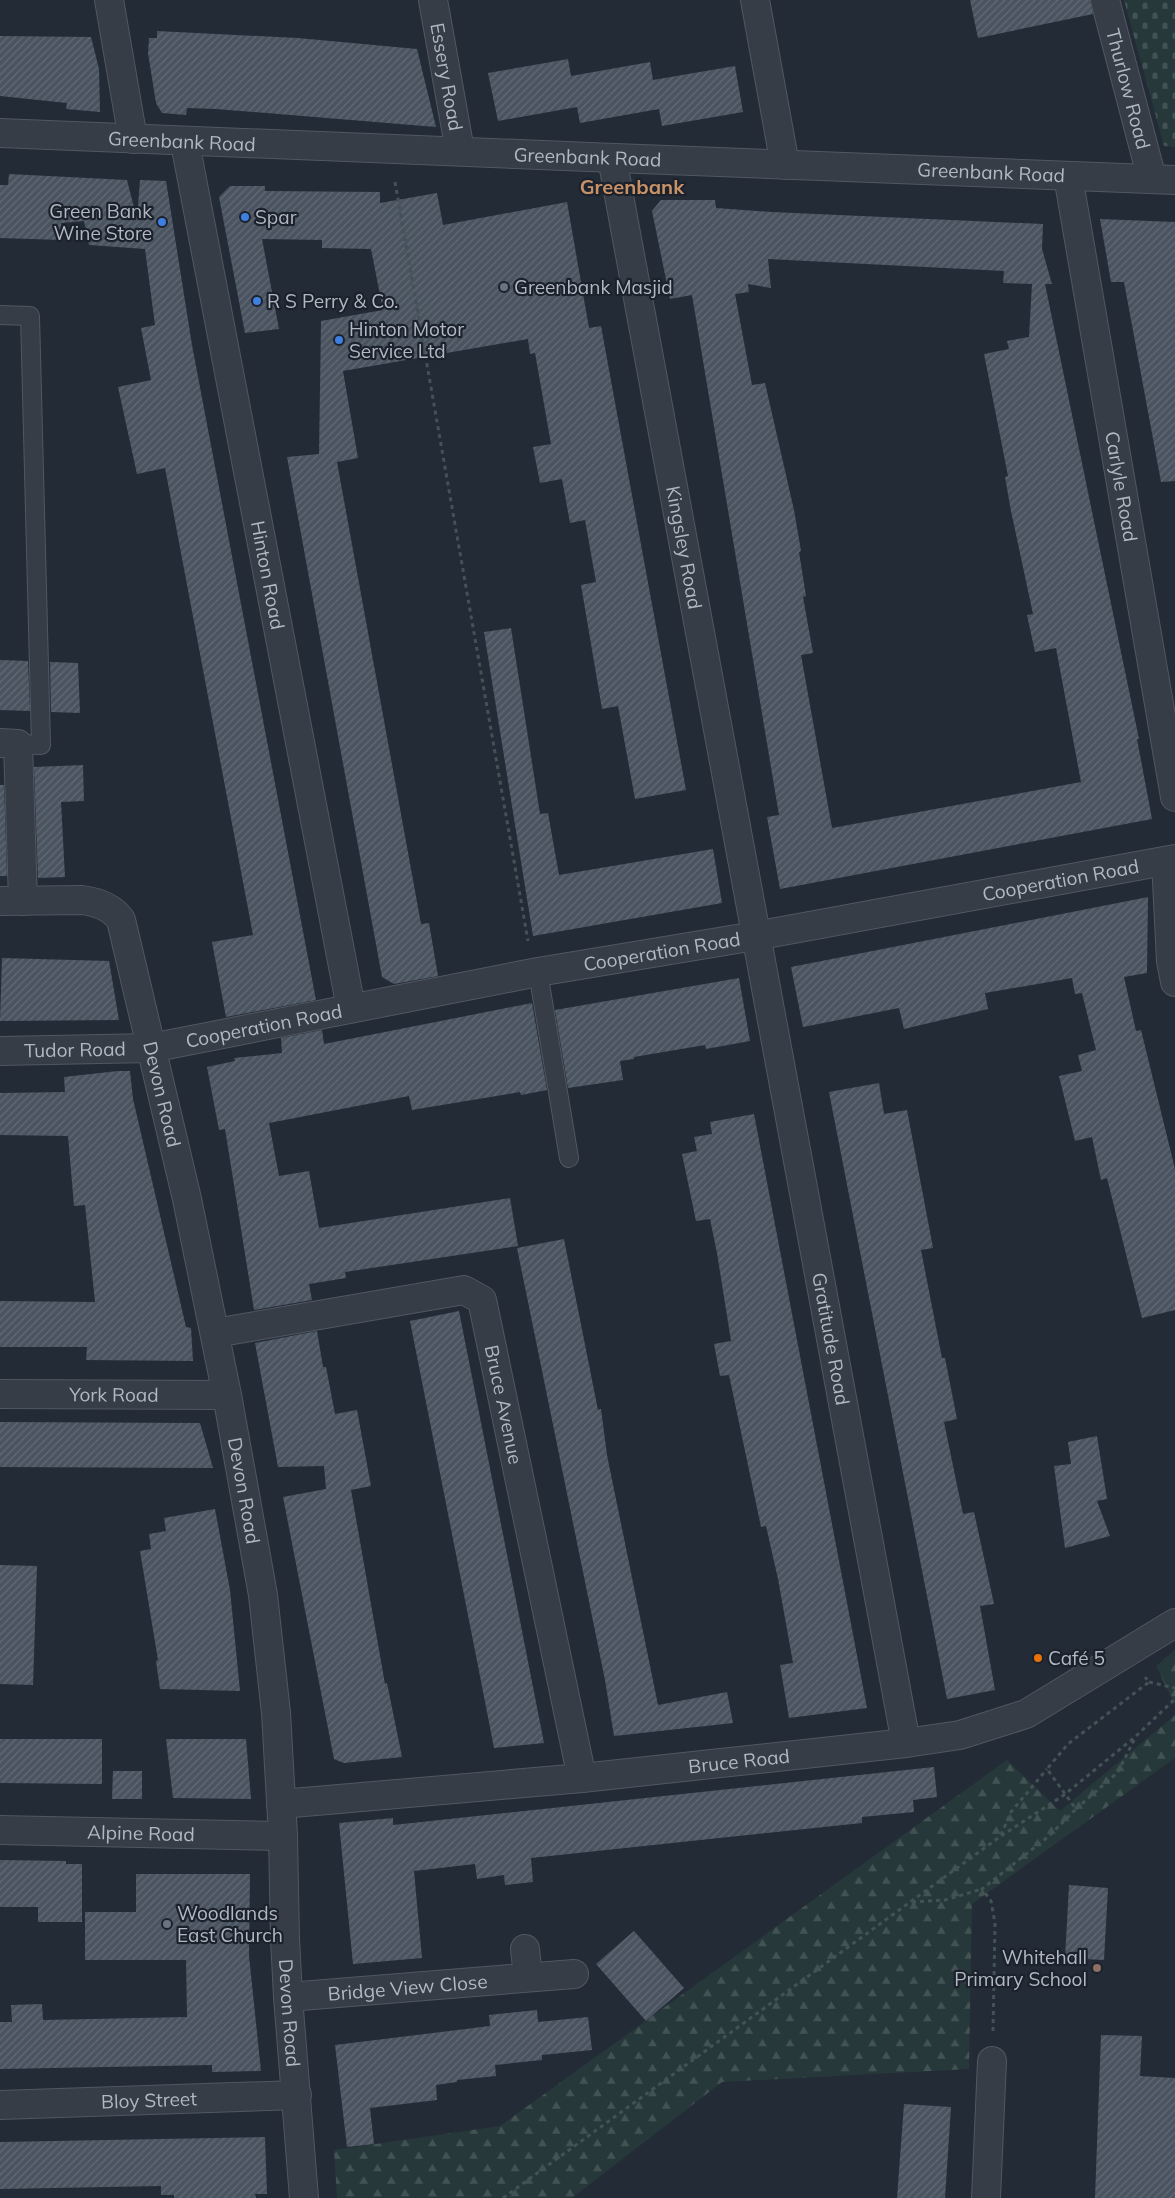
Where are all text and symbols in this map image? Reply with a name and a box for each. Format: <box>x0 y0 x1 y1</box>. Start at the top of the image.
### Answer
street label: Essery Road <box>425 21 468 133</box>
street label: Thurlow Road <box>1101 26 1156 152</box>
street label: Greenbank Road <box>107 126 256 156</box>
street label: Greenbank Road <box>513 142 662 172</box>
street label: Greenbank Road <box>917 157 1066 187</box>
district label: Greenbank <box>580 174 685 199</box>
place label: Green Bank Wine Store <box>49 199 152 245</box>
place label: Spar <box>255 205 297 229</box>
marker: Spar <box>239 211 251 223</box>
marker: Green Bank Wine Store <box>156 216 168 228</box>
place label: Greenbank Masjid <box>514 275 673 299</box>
marker: Greenbank Masjid <box>498 281 510 293</box>
place label: R S Perry & Co. <box>267 289 398 313</box>
marker: R S Perry & Co. <box>251 295 263 307</box>
place label: Hinton Motor Service Ltd <box>349 317 464 363</box>
marker: Hinton Motor Service Ltd <box>333 334 345 346</box>
street label: Carlyle Road <box>1100 429 1143 544</box>
street label: Kingsley Road <box>661 484 707 611</box>
street label: Hinton Road <box>246 519 290 632</box>
street label: Cooperation Road <box>980 854 1141 906</box>
street label: Cooperation Road <box>582 927 742 976</box>
street label: Cooperation Road <box>184 999 344 1053</box>
street label: Tudor Road <box>24 1037 126 1063</box>
street label: Devon Road <box>138 1039 186 1149</box>
street label: Gratitude Road <box>807 1271 855 1407</box>
street label: Bruce Avenue <box>480 1343 528 1466</box>
street label: York Road <box>68 1382 159 1407</box>
street label: Devon Road <box>223 1435 266 1546</box>
place label: Café 5 <box>1048 1646 1105 1670</box>
marker: Café 5 <box>1032 1652 1044 1664</box>
street label: Bruce Road <box>687 1744 791 1778</box>
street label: Alpine Road <box>87 1820 195 1846</box>
place label: Woodlands East Church <box>177 1901 283 1947</box>
marker: Woodlands East Church <box>161 1918 173 1930</box>
place label: Whitehall Primary School <box>954 1945 1087 1991</box>
street label: Devon Road <box>274 1958 306 2068</box>
marker: Whitehall Primary School <box>1091 1962 1103 1974</box>
street label: Bridge View Close <box>327 1969 488 2006</box>
street label: Bloy Street <box>101 2086 198 2114</box>

